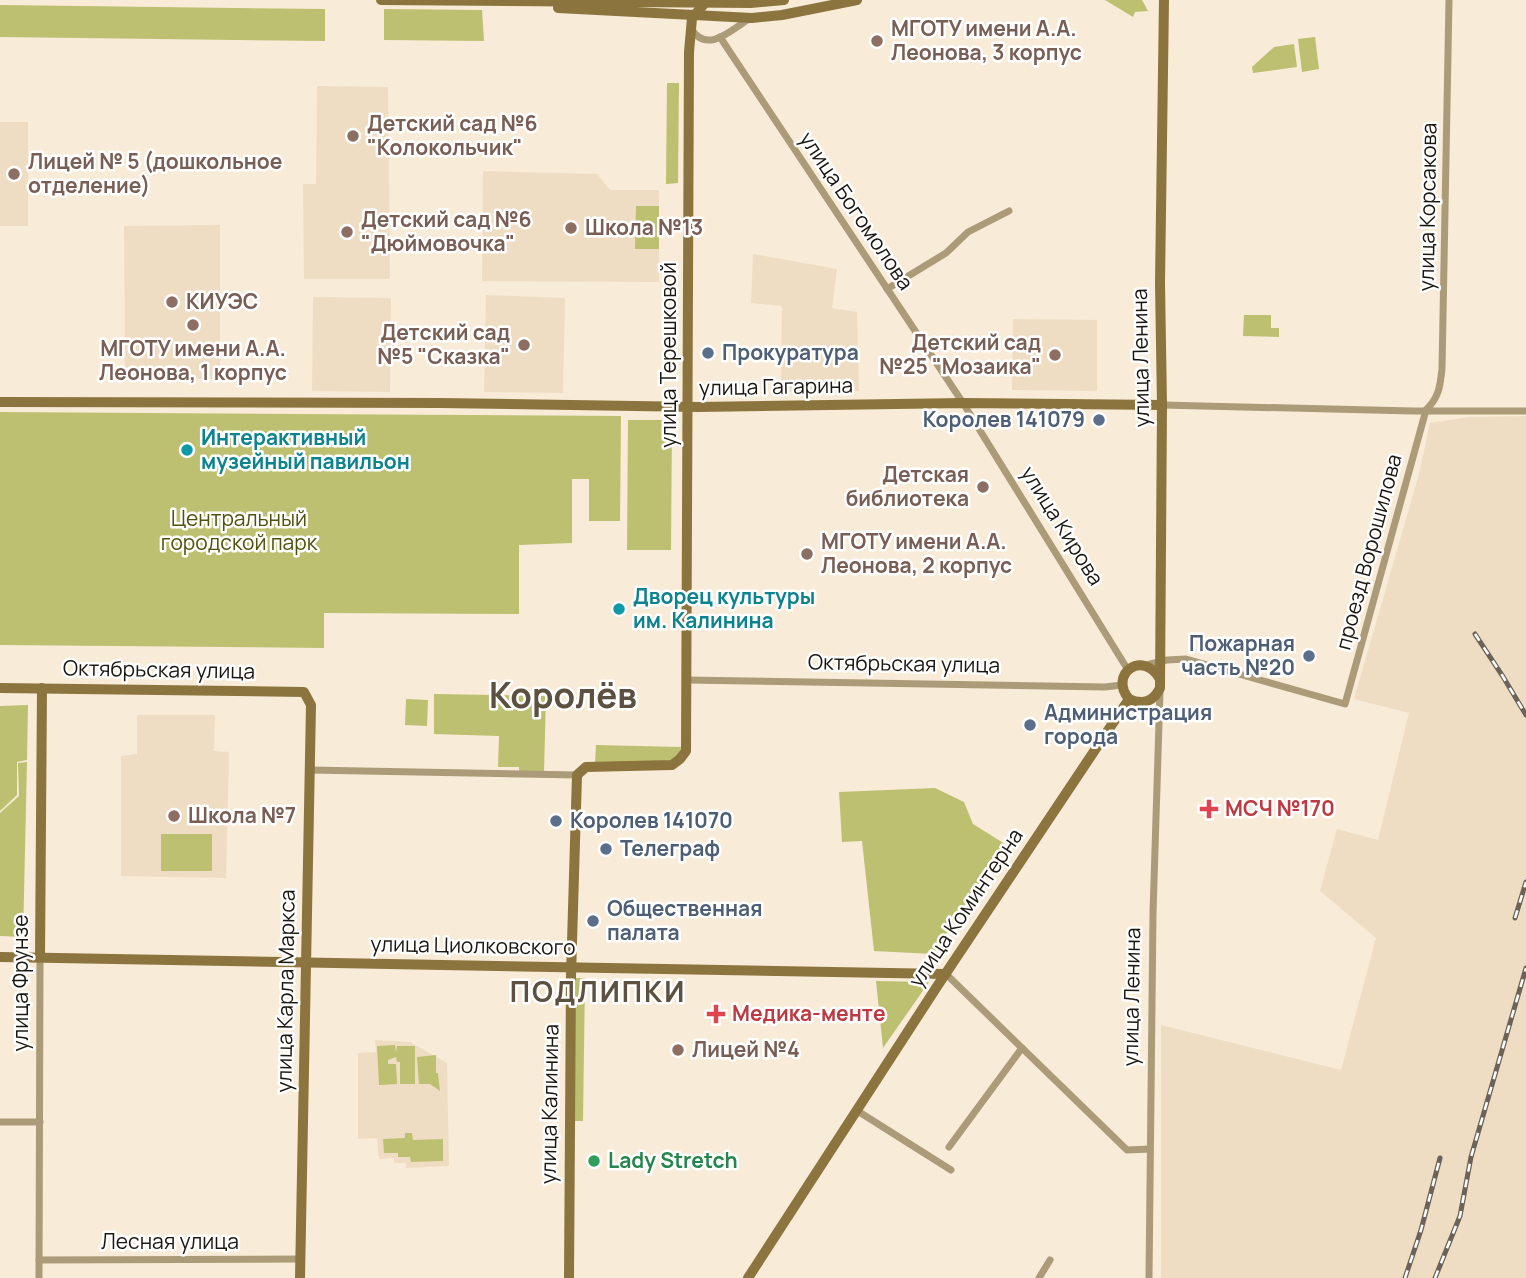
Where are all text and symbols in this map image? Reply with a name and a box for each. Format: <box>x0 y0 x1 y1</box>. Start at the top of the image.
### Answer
place label: МГОТУ имени А.А. Леонова, 3 корпус <box>891 14 1082 66</box>
marker: МГОТУ имени А.А. Леонова, 3 корпус <box>869 33 885 49</box>
place label: Детский сад №6 "Колокольчик" <box>367 109 537 161</box>
street label: улица Корсакова <box>1412 122 1442 292</box>
street label: улица Богомолова <box>794 126 920 295</box>
marker: Детский сад №6 "Колокольчик" <box>345 128 361 144</box>
place label: Лицей № 5 (дошкольное отделение) <box>28 147 282 199</box>
marker: Лицей № 5 (дошкольное отделение) <box>6 166 22 182</box>
place label: Детский сад №6 "Дюймовочка" <box>361 205 531 257</box>
place label: Школа №13 <box>585 213 703 241</box>
marker: Школа №13 <box>563 220 579 236</box>
marker: Детский сад №6 "Дюймовочка" <box>339 224 355 240</box>
street label: улица Терешковой <box>654 262 682 448</box>
place label: КИУЭС <box>186 287 258 315</box>
street label: улица Ленина <box>1125 288 1155 428</box>
marker: КИУЭС <box>164 294 180 310</box>
marker: МГОТУ имени А.А. Леонова, 1 корпус <box>185 317 201 333</box>
place label: Детский сад №5 "Сказка" <box>377 318 510 370</box>
place label: Детский сад №25 "Мозаика" <box>879 328 1041 380</box>
place label: МГОТУ имени А.А. Леонова, 1 корпус <box>99 334 287 386</box>
marker: Детский сад №5 "Сказка" <box>516 337 532 353</box>
place label: Прокуратура <box>722 338 859 366</box>
marker: Прокуратура <box>700 345 716 361</box>
marker: Детский сад №25 "Мозаика" <box>1047 347 1063 363</box>
street label: улица Гагарина <box>699 371 853 401</box>
place label: Королев 141079 <box>923 405 1085 433</box>
marker: Королев 141079 <box>1091 412 1107 428</box>
place label: Интерактивный музейный павильон <box>201 423 410 475</box>
marker: Интерактивный музейный павильон <box>179 442 195 458</box>
street label: проезд Ворошилова <box>1328 451 1408 653</box>
place label: Детская библиотека <box>846 460 969 512</box>
street label: улица Кирова <box>1015 461 1111 590</box>
marker: Детская библиотека <box>975 479 991 495</box>
park label: Центральный городской парк <box>161 504 318 556</box>
place label: МГОТУ имени А.А. Леонова, 2 корпус <box>821 527 1012 579</box>
marker: МГОТУ имени А.А. Леонова, 2 корпус <box>799 546 815 562</box>
place label: Дворец культуры им. Калинина <box>633 582 815 634</box>
marker: Дворец культуры им. Калинина <box>611 601 627 617</box>
place label: Пожарная часть №20 <box>1181 629 1295 681</box>
street label: Октябрьская улица <box>808 647 1000 679</box>
marker: Пожарная часть №20 <box>1301 648 1317 664</box>
street label: Октябрьская улица <box>63 653 255 685</box>
district label: Королёв <box>489 671 637 719</box>
place label: Администрация города <box>1044 698 1212 750</box>
marker: Администрация города <box>1022 717 1038 733</box>
place label: МСЧ №170 <box>1225 794 1335 822</box>
marker: МСЧ №170 <box>1199 799 1219 819</box>
place label: Школа №7 <box>188 801 296 829</box>
place label: Королев 141070 <box>570 806 733 834</box>
marker: Школа №7 <box>166 808 182 824</box>
marker: Королев 141070 <box>548 813 564 829</box>
street label: улица Коминтерна <box>902 823 1029 992</box>
place label: Телеграф <box>620 834 720 862</box>
marker: Телеграф <box>598 841 614 857</box>
street label: улица Карла Маркса <box>269 889 301 1093</box>
place label: Общественная палата <box>607 894 762 946</box>
marker: Общественная палата <box>585 913 601 929</box>
street label: улица Фрунзе <box>6 915 34 1051</box>
street label: улица Ленина <box>1116 927 1146 1067</box>
street label: улица Циолковского <box>370 929 576 961</box>
district label: ПОДЛИПКИ <box>510 972 686 1010</box>
place label: Медика-менте <box>732 999 886 1027</box>
marker: Медика-менте <box>706 1004 726 1024</box>
street label: улица Калинина <box>534 1024 564 1184</box>
place label: Лицей №4 <box>692 1035 800 1063</box>
marker: Лицей №4 <box>670 1042 686 1058</box>
place label: Lady Stretch <box>608 1146 738 1174</box>
marker: Lady Stretch <box>586 1153 602 1169</box>
street label: Лесная улица <box>101 1227 239 1255</box>

